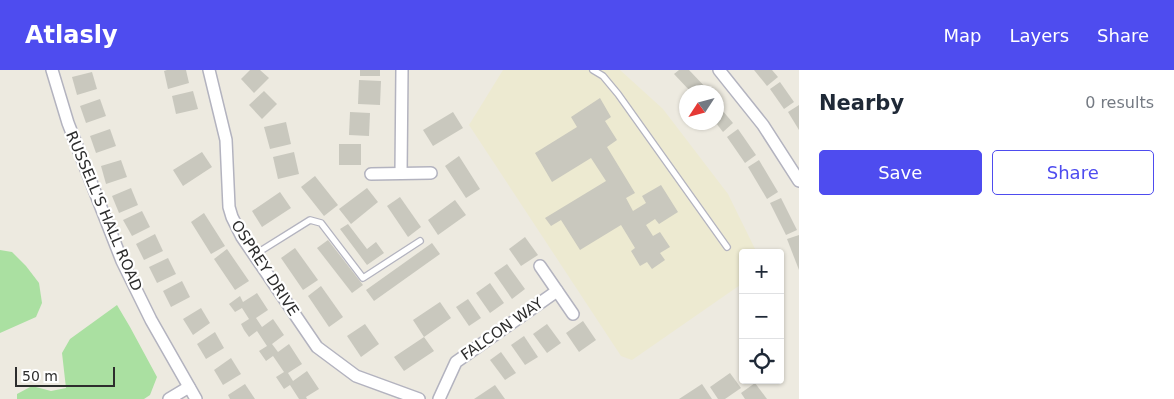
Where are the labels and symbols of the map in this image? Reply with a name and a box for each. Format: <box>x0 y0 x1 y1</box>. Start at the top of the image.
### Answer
north arrow <box>679 85 724 130</box>
street label: RUSSELL'S HALL ROAD <box>62 128 146 294</box>
street label: OSPREY DRIVE <box>227 217 303 319</box>
street label: FALCON WAY <box>457 294 547 364</box>
scale bar <box>15 364 115 387</box>

